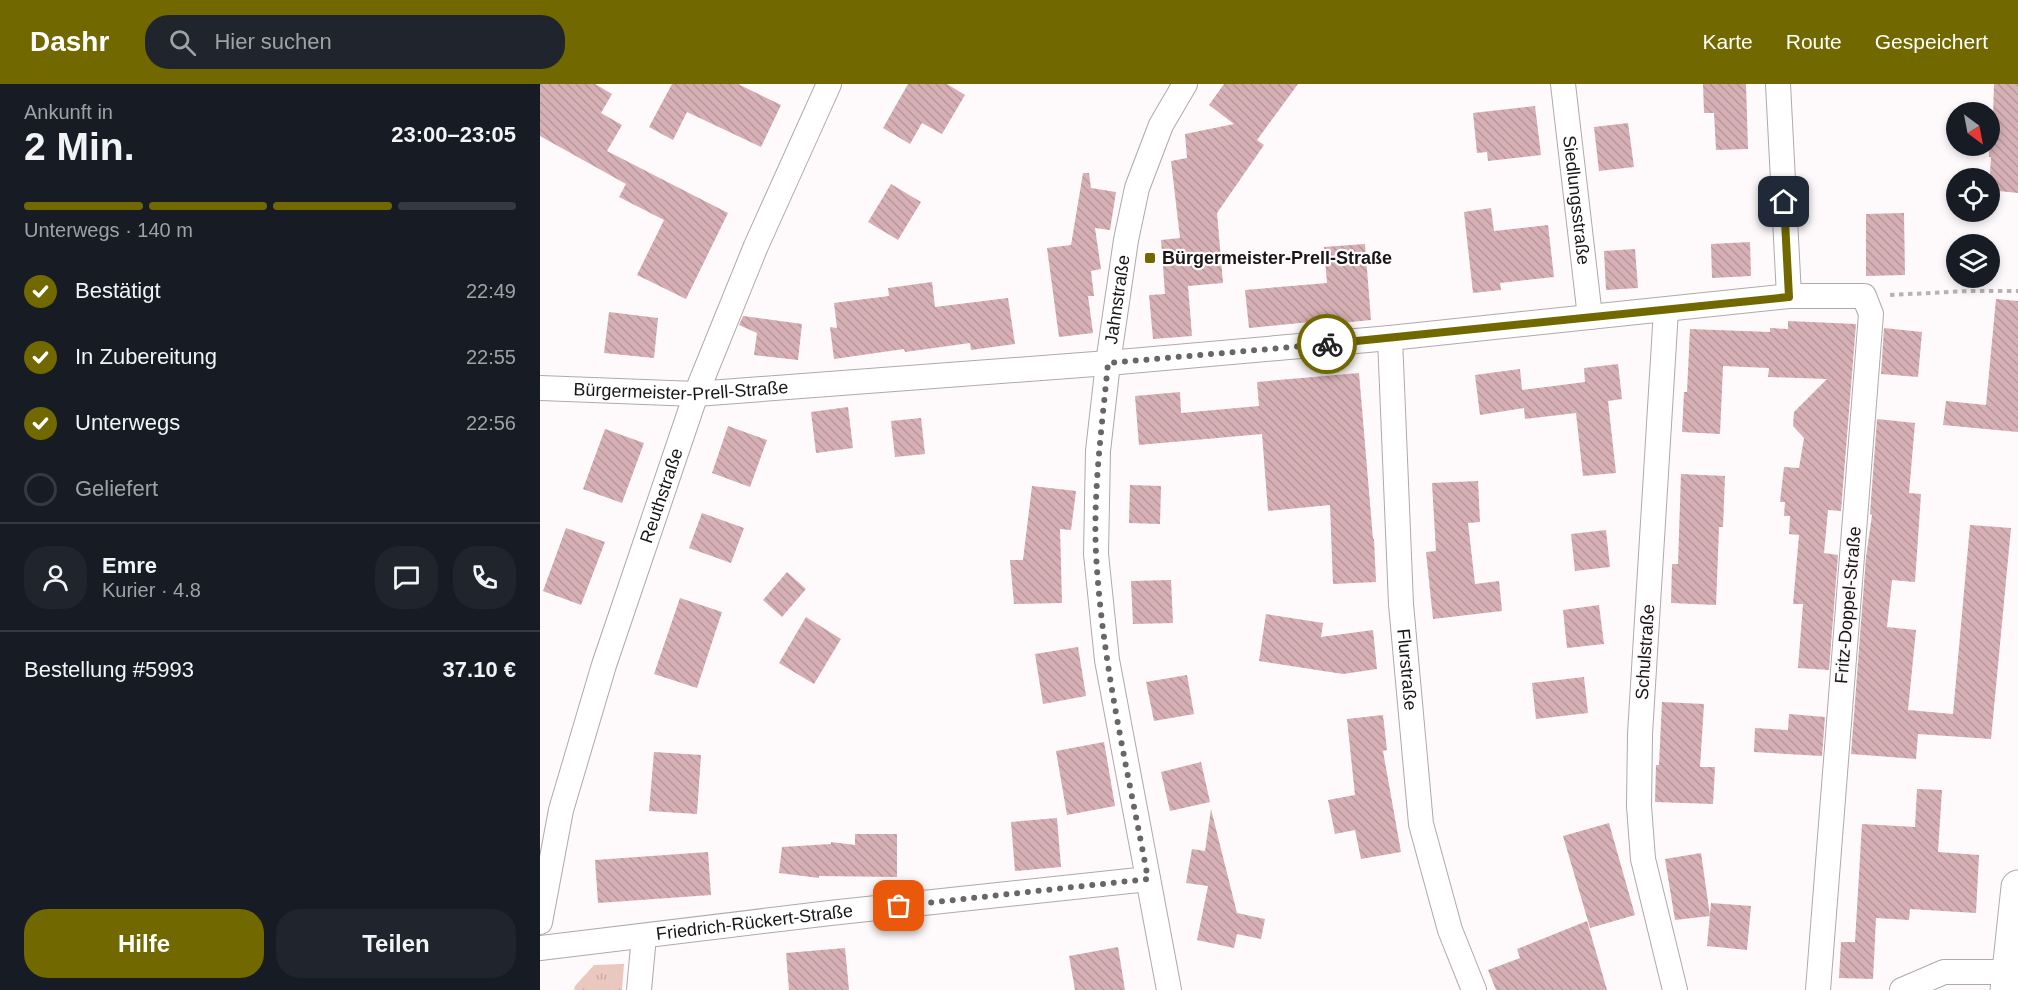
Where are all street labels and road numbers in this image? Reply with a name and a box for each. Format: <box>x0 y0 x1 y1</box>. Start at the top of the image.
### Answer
street label: Siedlungsstraße <box>1559 134 1594 266</box>
street label: Jahnstraße <box>1101 254 1134 346</box>
street label: Bürgermeister-Prell-Straße <box>573 377 789 404</box>
street label: Reuthstraße <box>636 446 687 546</box>
street label: Fritz-Doppel-Straße <box>1831 525 1865 685</box>
street label: Schulstraße <box>1632 603 1658 701</box>
street label: Flurstraße <box>1393 628 1421 711</box>
street label: Friedrich-Rückert-Straße <box>655 901 854 944</box>

